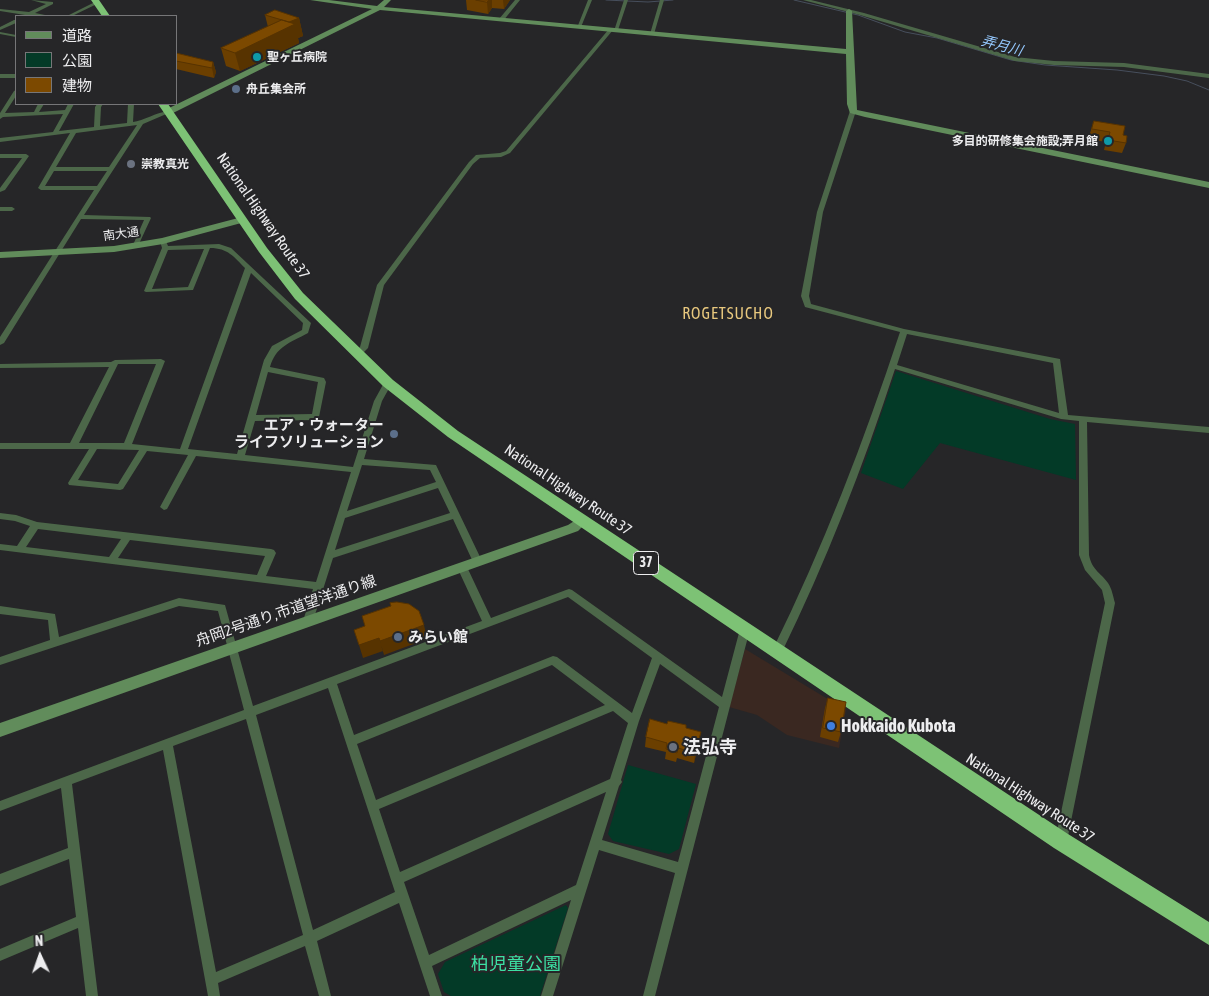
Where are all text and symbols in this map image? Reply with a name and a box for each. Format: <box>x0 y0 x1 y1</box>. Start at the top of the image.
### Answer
legend <box>15 15 178 105</box>
text: 道路 <box>62 27 92 44</box>
water label: 弄月川 <box>980 32 1024 60</box>
place label: 聖ヶ丘病院 <box>267 50 327 64</box>
marker: 聖ヶ丘病院 <box>251 51 263 63</box>
text: 公園 <box>62 52 92 69</box>
text: 建物 <box>62 77 92 94</box>
place label: 舟丘集会所 <box>246 82 306 96</box>
marker: 舟丘集会所 <box>230 83 242 95</box>
place label: 多目的研修集会施設;弄月館 <box>952 134 1098 148</box>
marker: 多目的研修集会施設;弄月館 <box>1102 135 1114 147</box>
street label: National Highway Route 37 <box>213 149 313 283</box>
place label: 崇教真光 <box>141 157 189 171</box>
marker: 崇教真光 <box>125 158 137 170</box>
street label: 南大通 <box>102 224 140 244</box>
district label: ROGETSUCHO <box>681 304 775 324</box>
place label: エア・ウォーター ライフソリューション <box>234 416 384 451</box>
marker: エア・ウォーター ライフソリューション <box>388 428 400 440</box>
street label: National Highway Route 37 <box>501 441 635 539</box>
road number: 37 <box>634 552 658 574</box>
street label: 舟岡2号通り,市道望洋通り線 <box>193 572 379 650</box>
place label: みらい館 <box>408 628 468 646</box>
marker: みらい館 <box>392 631 404 643</box>
place label: Hokkaido Kubota <box>841 715 956 737</box>
marker: Hokkaido Kubota <box>825 720 837 732</box>
place label: 法弘寺 <box>683 736 737 758</box>
marker: 法弘寺 <box>667 741 679 753</box>
street label: National Highway Route 37 <box>962 750 1098 846</box>
north arrow <box>15 931 65 981</box>
text: N <box>35 933 44 949</box>
park label: 柏児童公園 <box>471 953 561 975</box>

